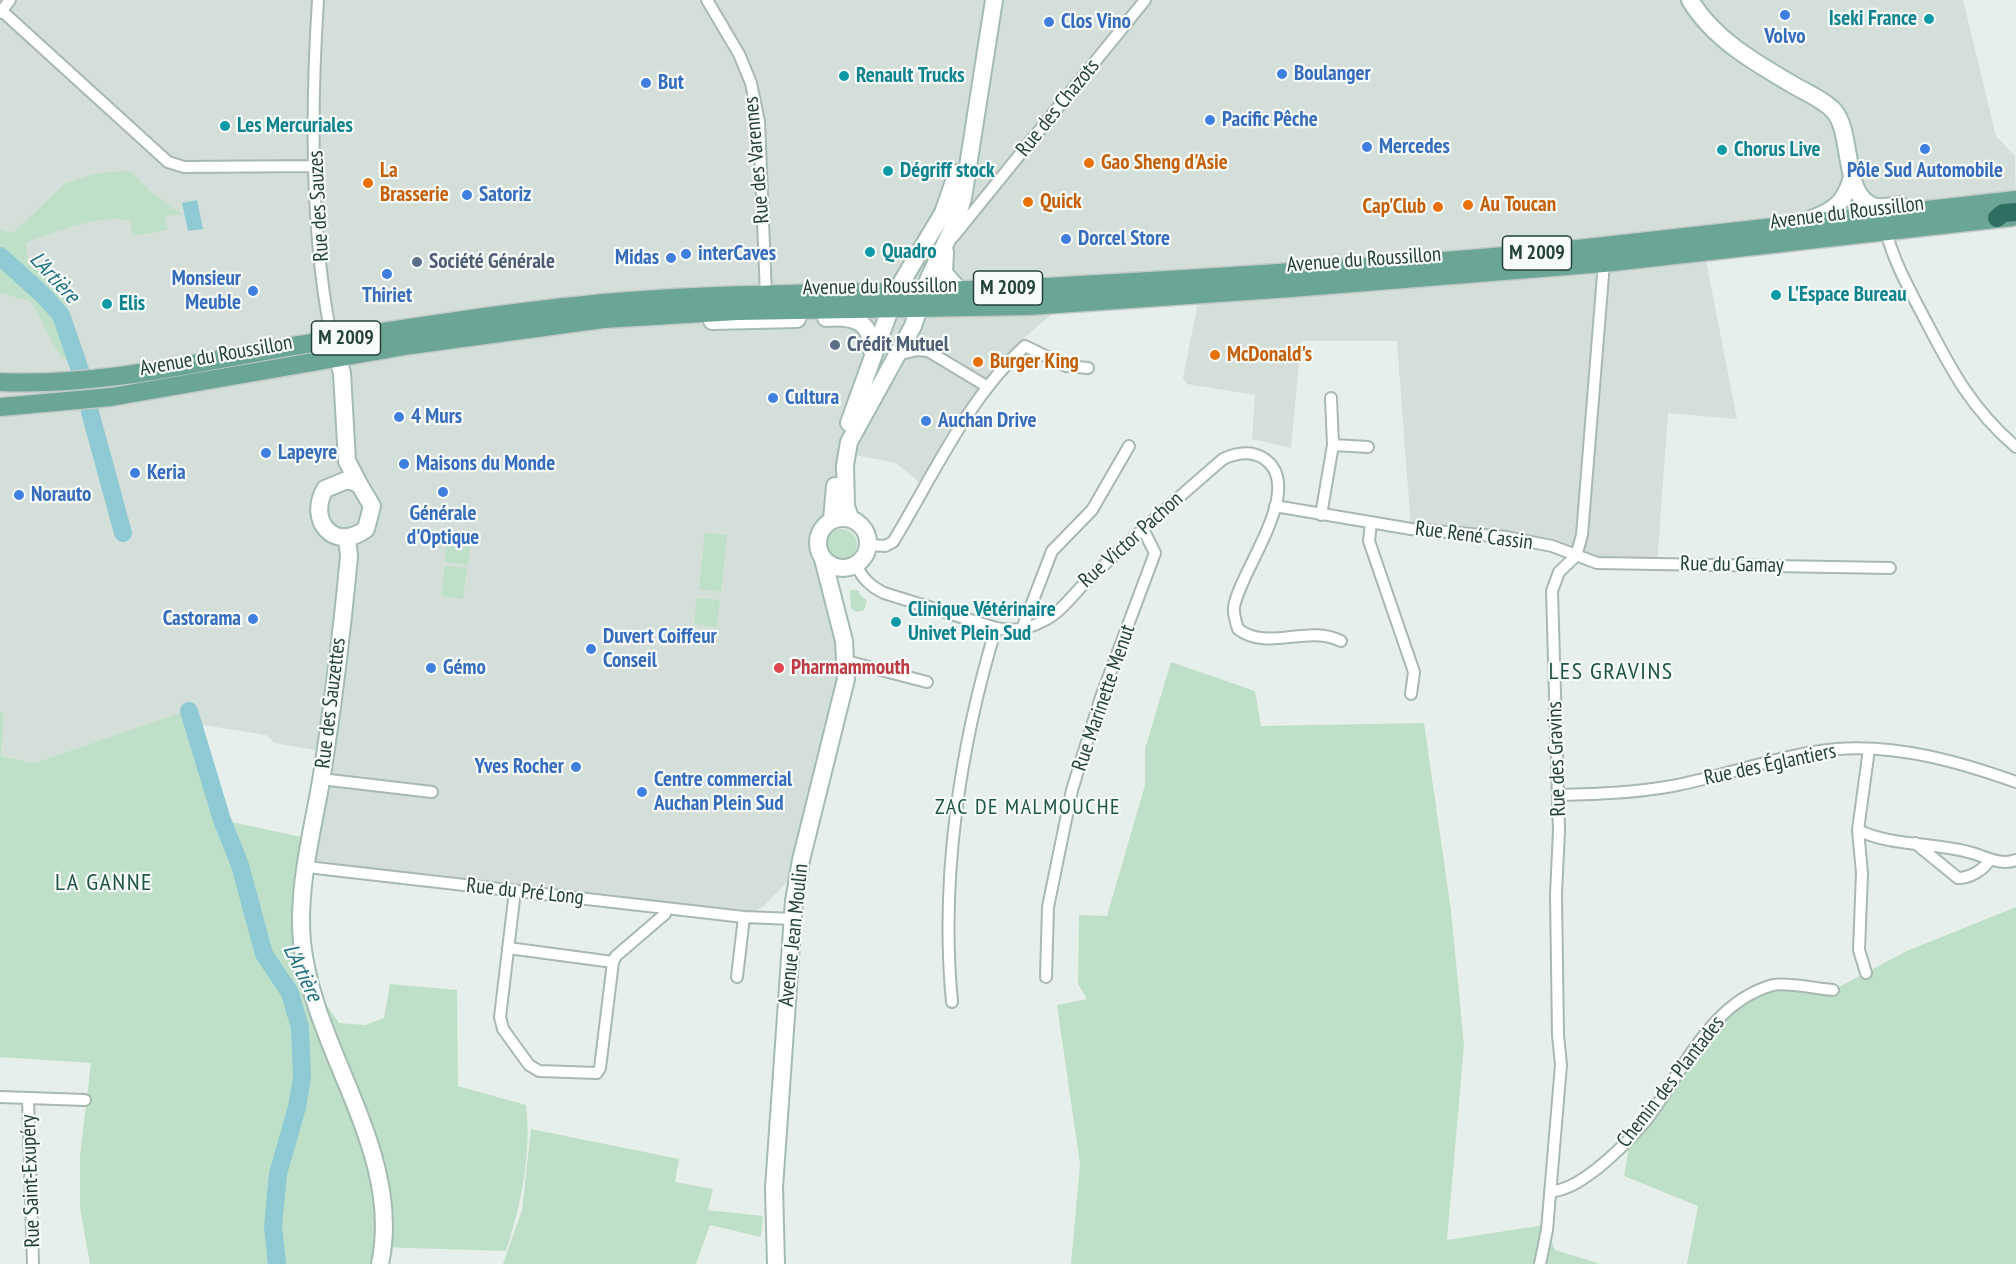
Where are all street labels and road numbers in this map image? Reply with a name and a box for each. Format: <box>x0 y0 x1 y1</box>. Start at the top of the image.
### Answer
street label: Rue des Chazots <box>1011 54 1105 162</box>
street label: Rue des Varennes <box>739 95 775 225</box>
street label: Rue des Sauzes <box>304 150 334 262</box>
street label: Avenue du Roussillon <box>1769 191 1925 235</box>
road number: M 2009 <box>1502 236 1572 270</box>
street label: Avenue du Roussillon <box>1286 242 1442 278</box>
road number: M 2009 <box>974 271 1042 305</box>
street label: Avenue du Roussillon <box>803 273 957 301</box>
road number: M 2009 <box>312 321 380 355</box>
street label: Avenue du Roussillon <box>138 330 294 382</box>
street label: Rue Victor Pachon <box>1074 487 1188 593</box>
street label: Rue René Cassin <box>1414 516 1534 556</box>
street label: Rue du Gamay <box>1680 551 1784 579</box>
street label: Rue Marinette Menut <box>1067 622 1141 774</box>
street label: Rue des Sauzettes <box>310 636 352 770</box>
street label: Rue des Gravins <box>1542 701 1572 817</box>
street label: Rue des Églantiers <box>1702 739 1838 791</box>
street label: Avenue Jean Moulin <box>774 862 814 1008</box>
street label: Rue du Pré Long <box>465 873 585 911</box>
street label: Chemin des Plantades <box>1612 1011 1730 1153</box>
street label: Rue Saint-Exupéry <box>16 1114 46 1248</box>

